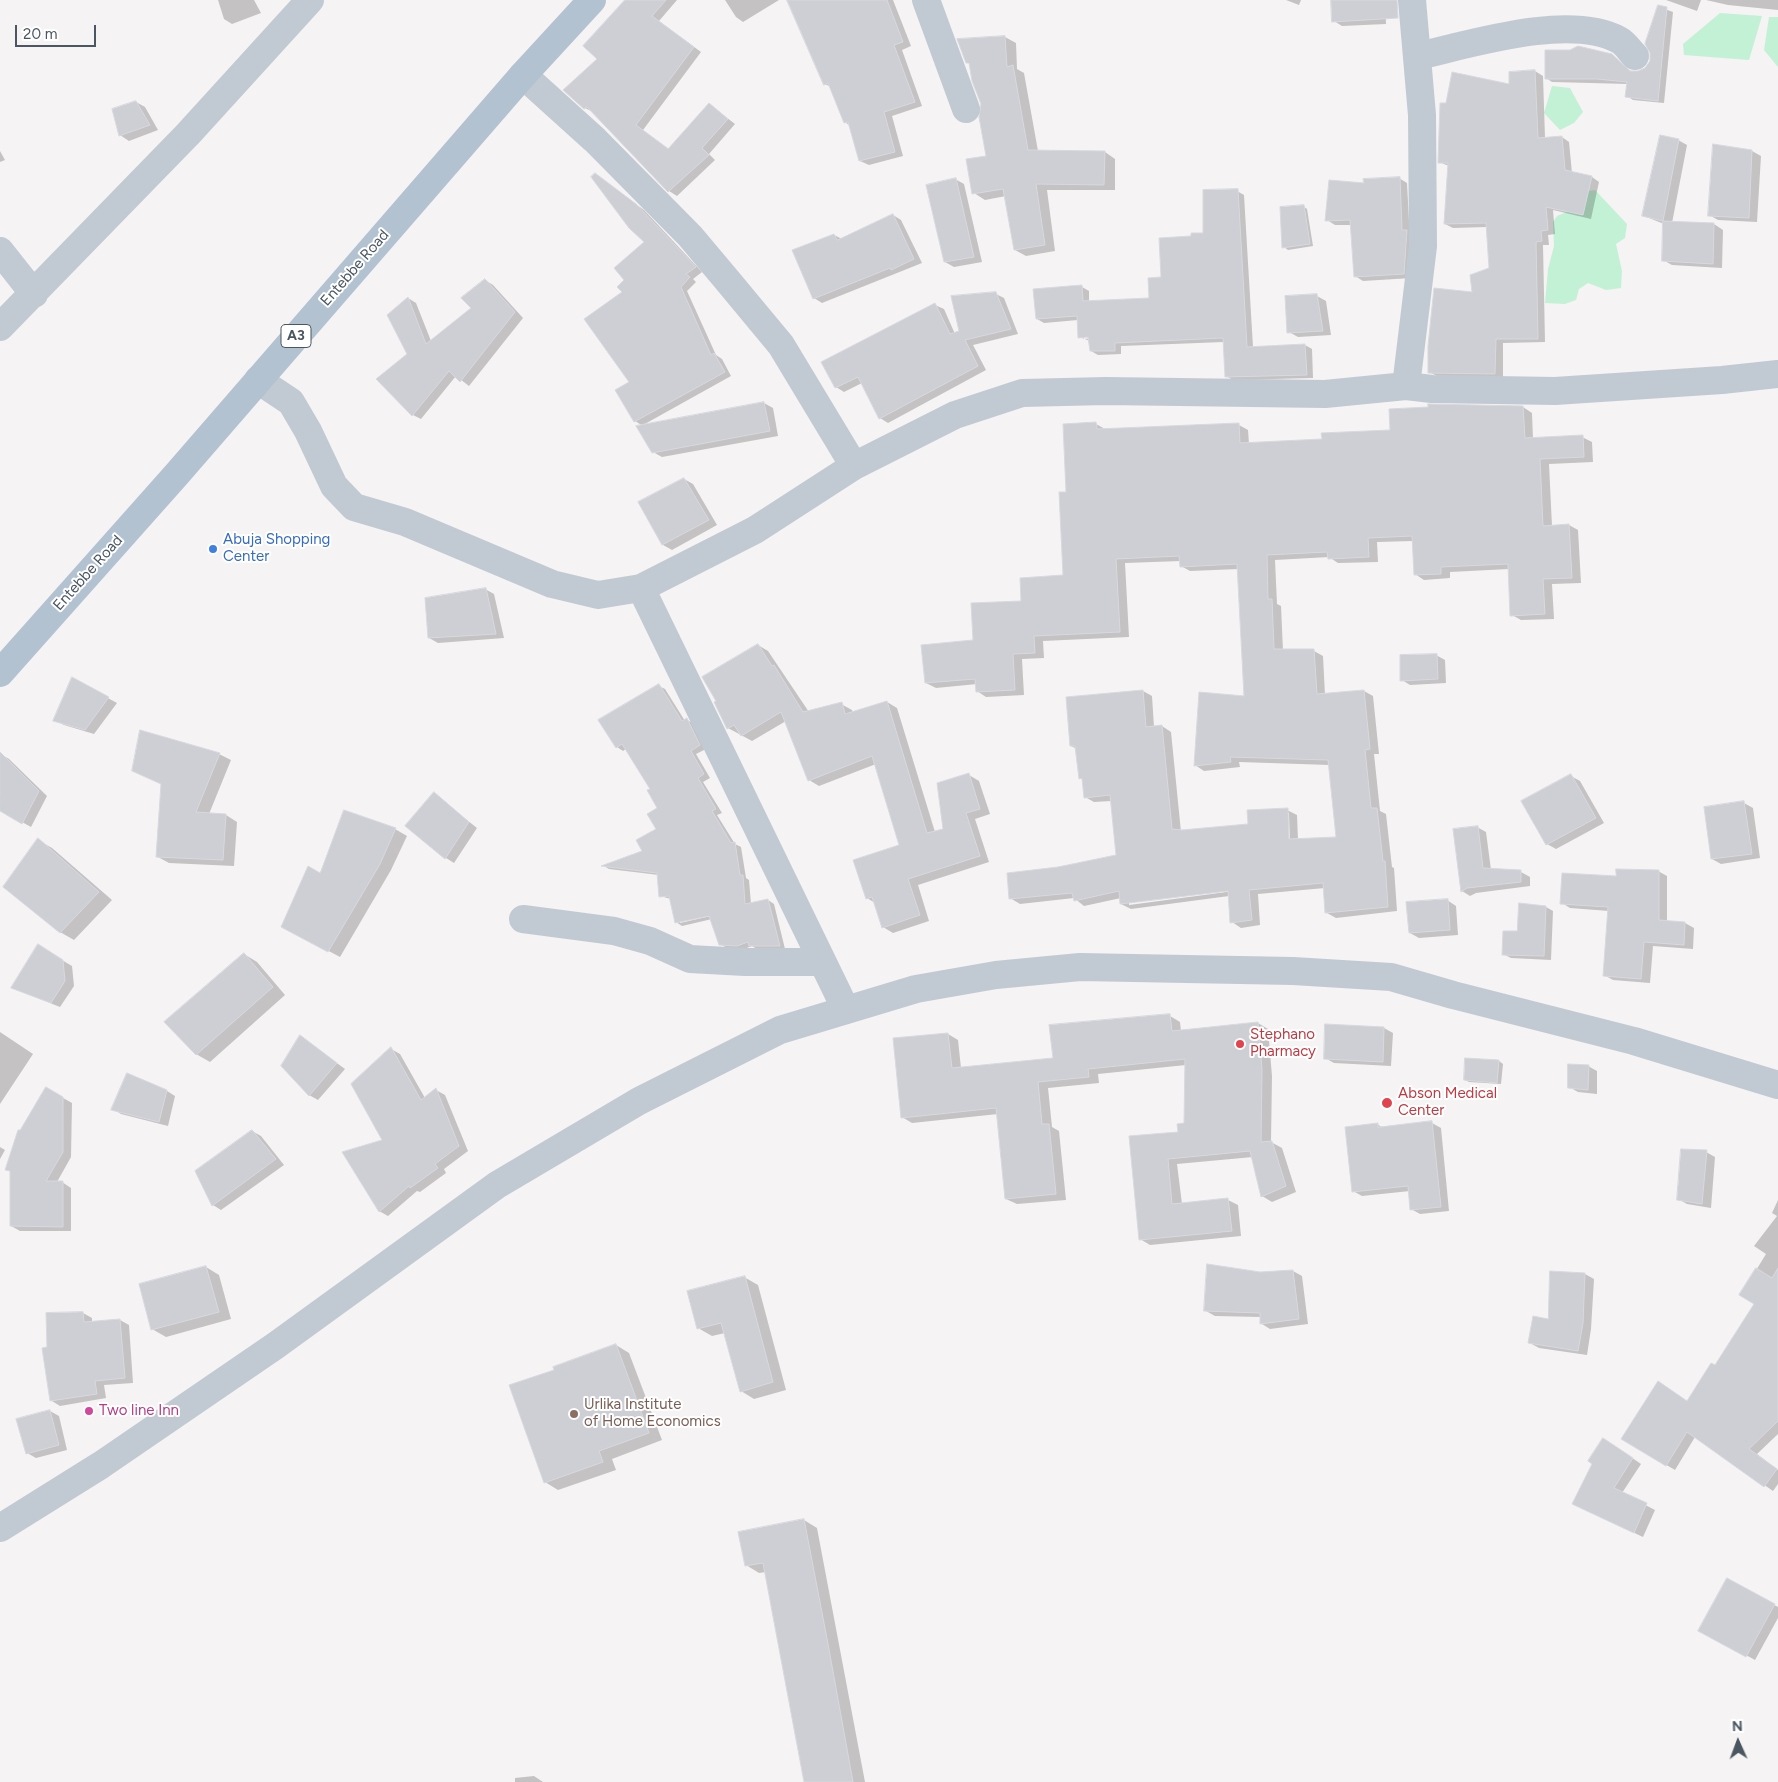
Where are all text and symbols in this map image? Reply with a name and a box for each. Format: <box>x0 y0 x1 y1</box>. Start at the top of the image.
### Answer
scale bar <box>18 15 99 47</box>
text: 20 m <box>23 25 57 43</box>
street label: Entebbe Road <box>317 226 393 310</box>
road number: A3 <box>281 324 311 348</box>
place label: Abuja Shopping Center <box>223 531 330 566</box>
street label: Entebbe Road <box>50 532 126 614</box>
marker: Abuja Shopping Center <box>207 543 219 555</box>
place label: Stephano Pharmacy <box>1250 1026 1316 1061</box>
marker: Stephano Pharmacy <box>1234 1038 1246 1050</box>
place label: Abson Medical Center <box>1398 1085 1497 1120</box>
marker: Abson Medical Center <box>1380 1096 1394 1110</box>
place label: Urlika Institute of Home Economics <box>584 1396 721 1431</box>
place label: Two line Inn <box>99 1402 179 1420</box>
marker: Two line Inn <box>83 1405 95 1417</box>
marker: Urlika Institute of Home Economics <box>568 1408 580 1420</box>
north arrow <box>1713 1717 1763 1767</box>
text: N <box>1732 1718 1743 1735</box>

